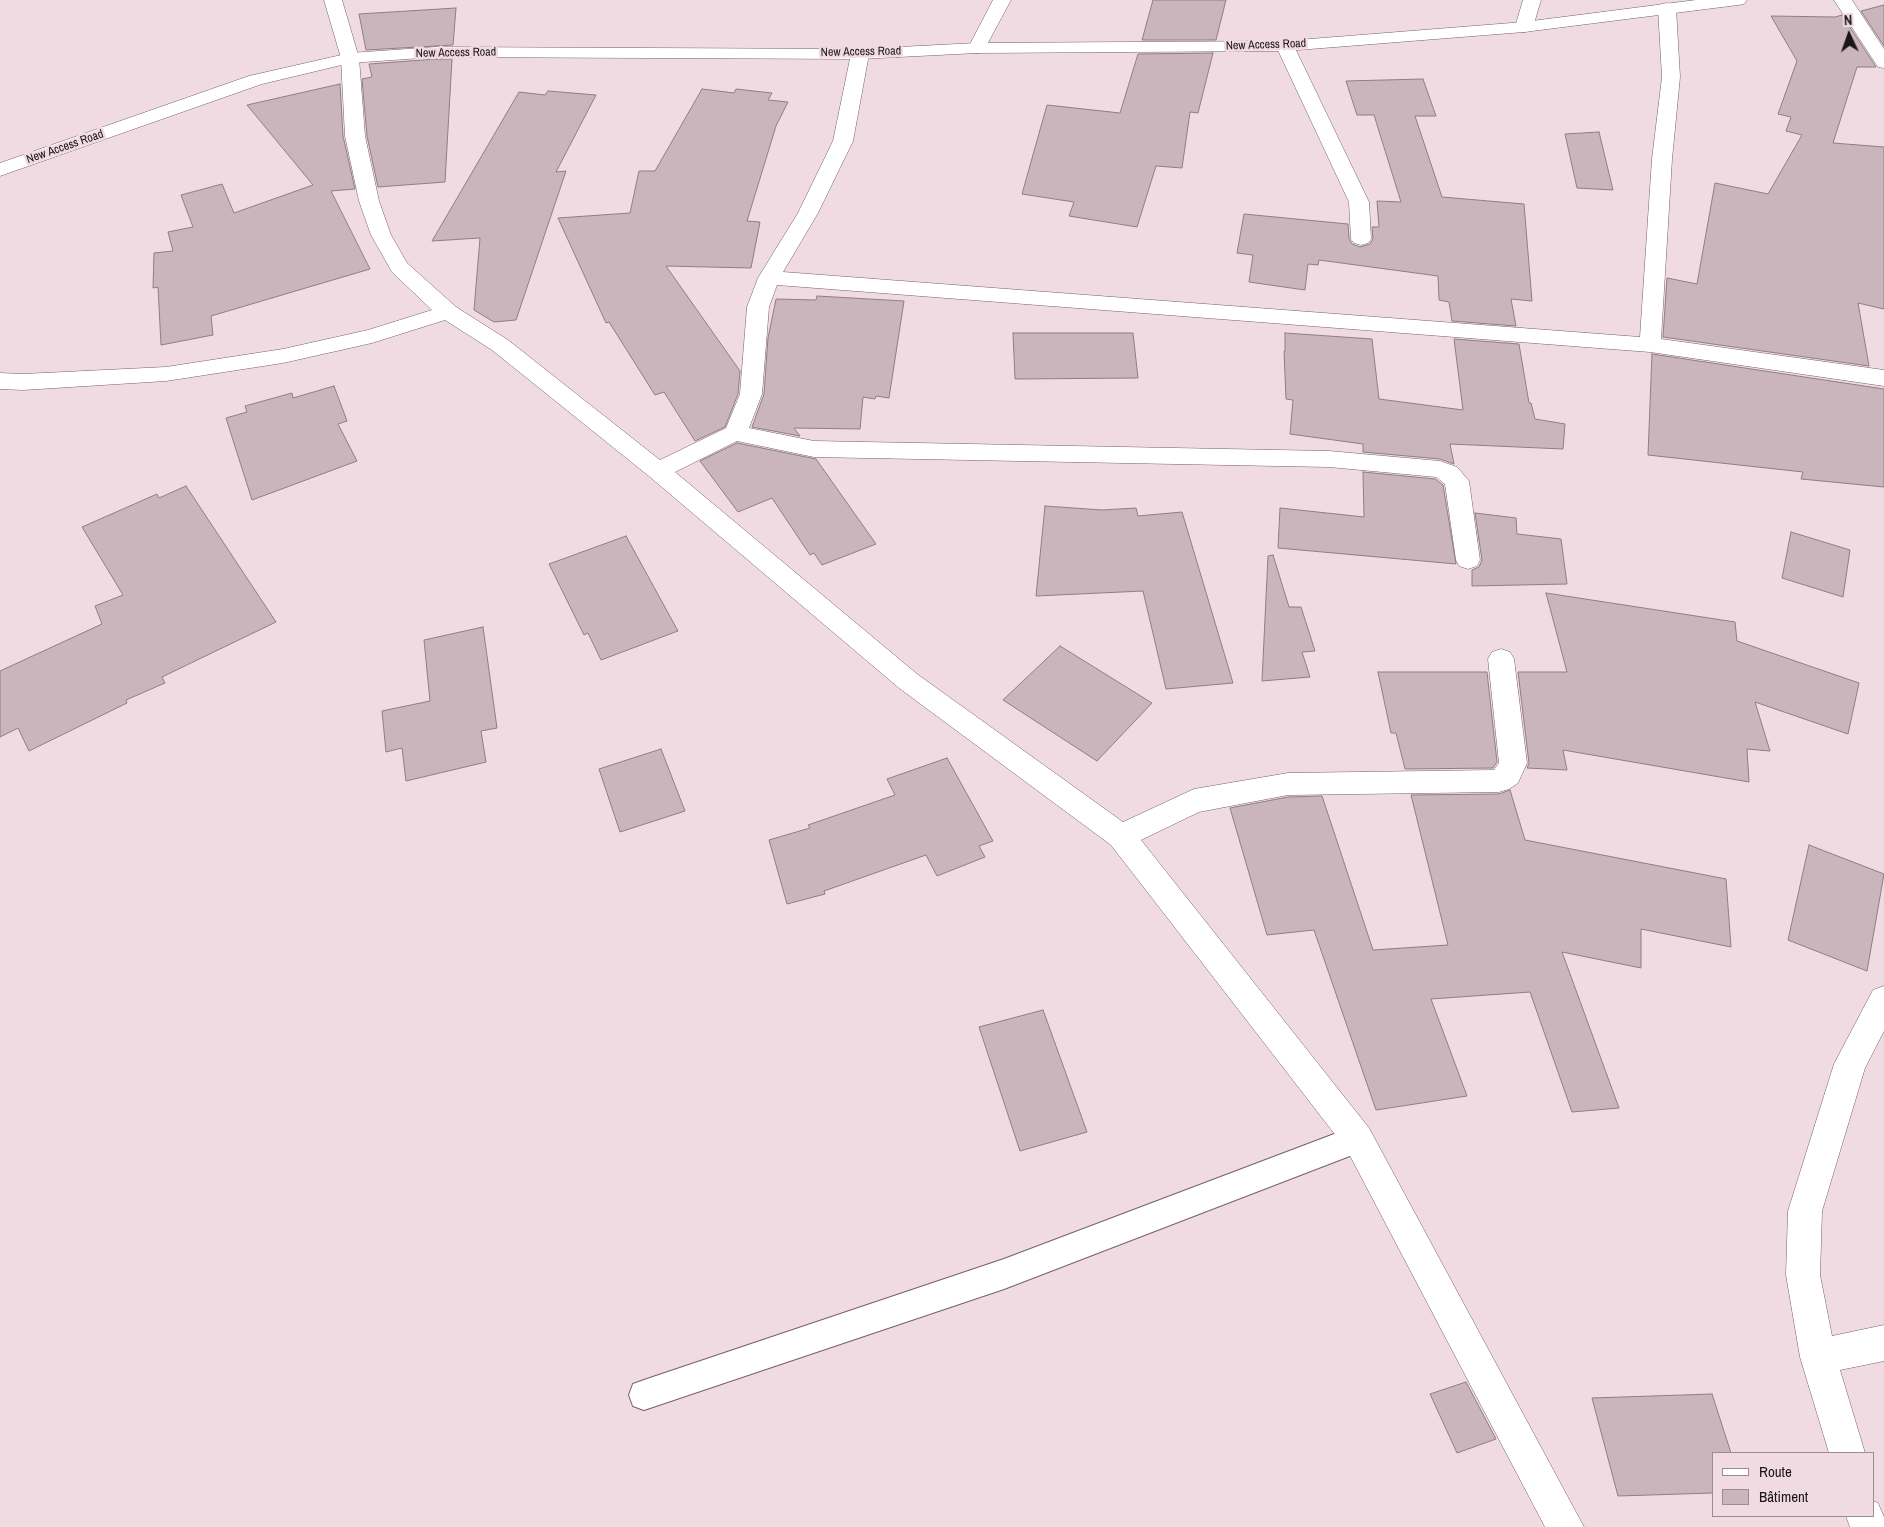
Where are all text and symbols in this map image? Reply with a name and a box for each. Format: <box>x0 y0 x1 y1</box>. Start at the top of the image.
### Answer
north arrow <box>1824 10 1874 60</box>
text: N <box>1844 11 1853 29</box>
street label: New Access Road <box>1226 36 1306 54</box>
street label: New Access Road <box>821 44 901 60</box>
street label: New Access Road <box>416 45 496 61</box>
street label: New Access Road <box>25 127 105 167</box>
legend <box>1712 1452 1874 1517</box>
text: Route <box>1759 1461 1792 1482</box>
text: Bâtiment <box>1759 1486 1808 1507</box>

